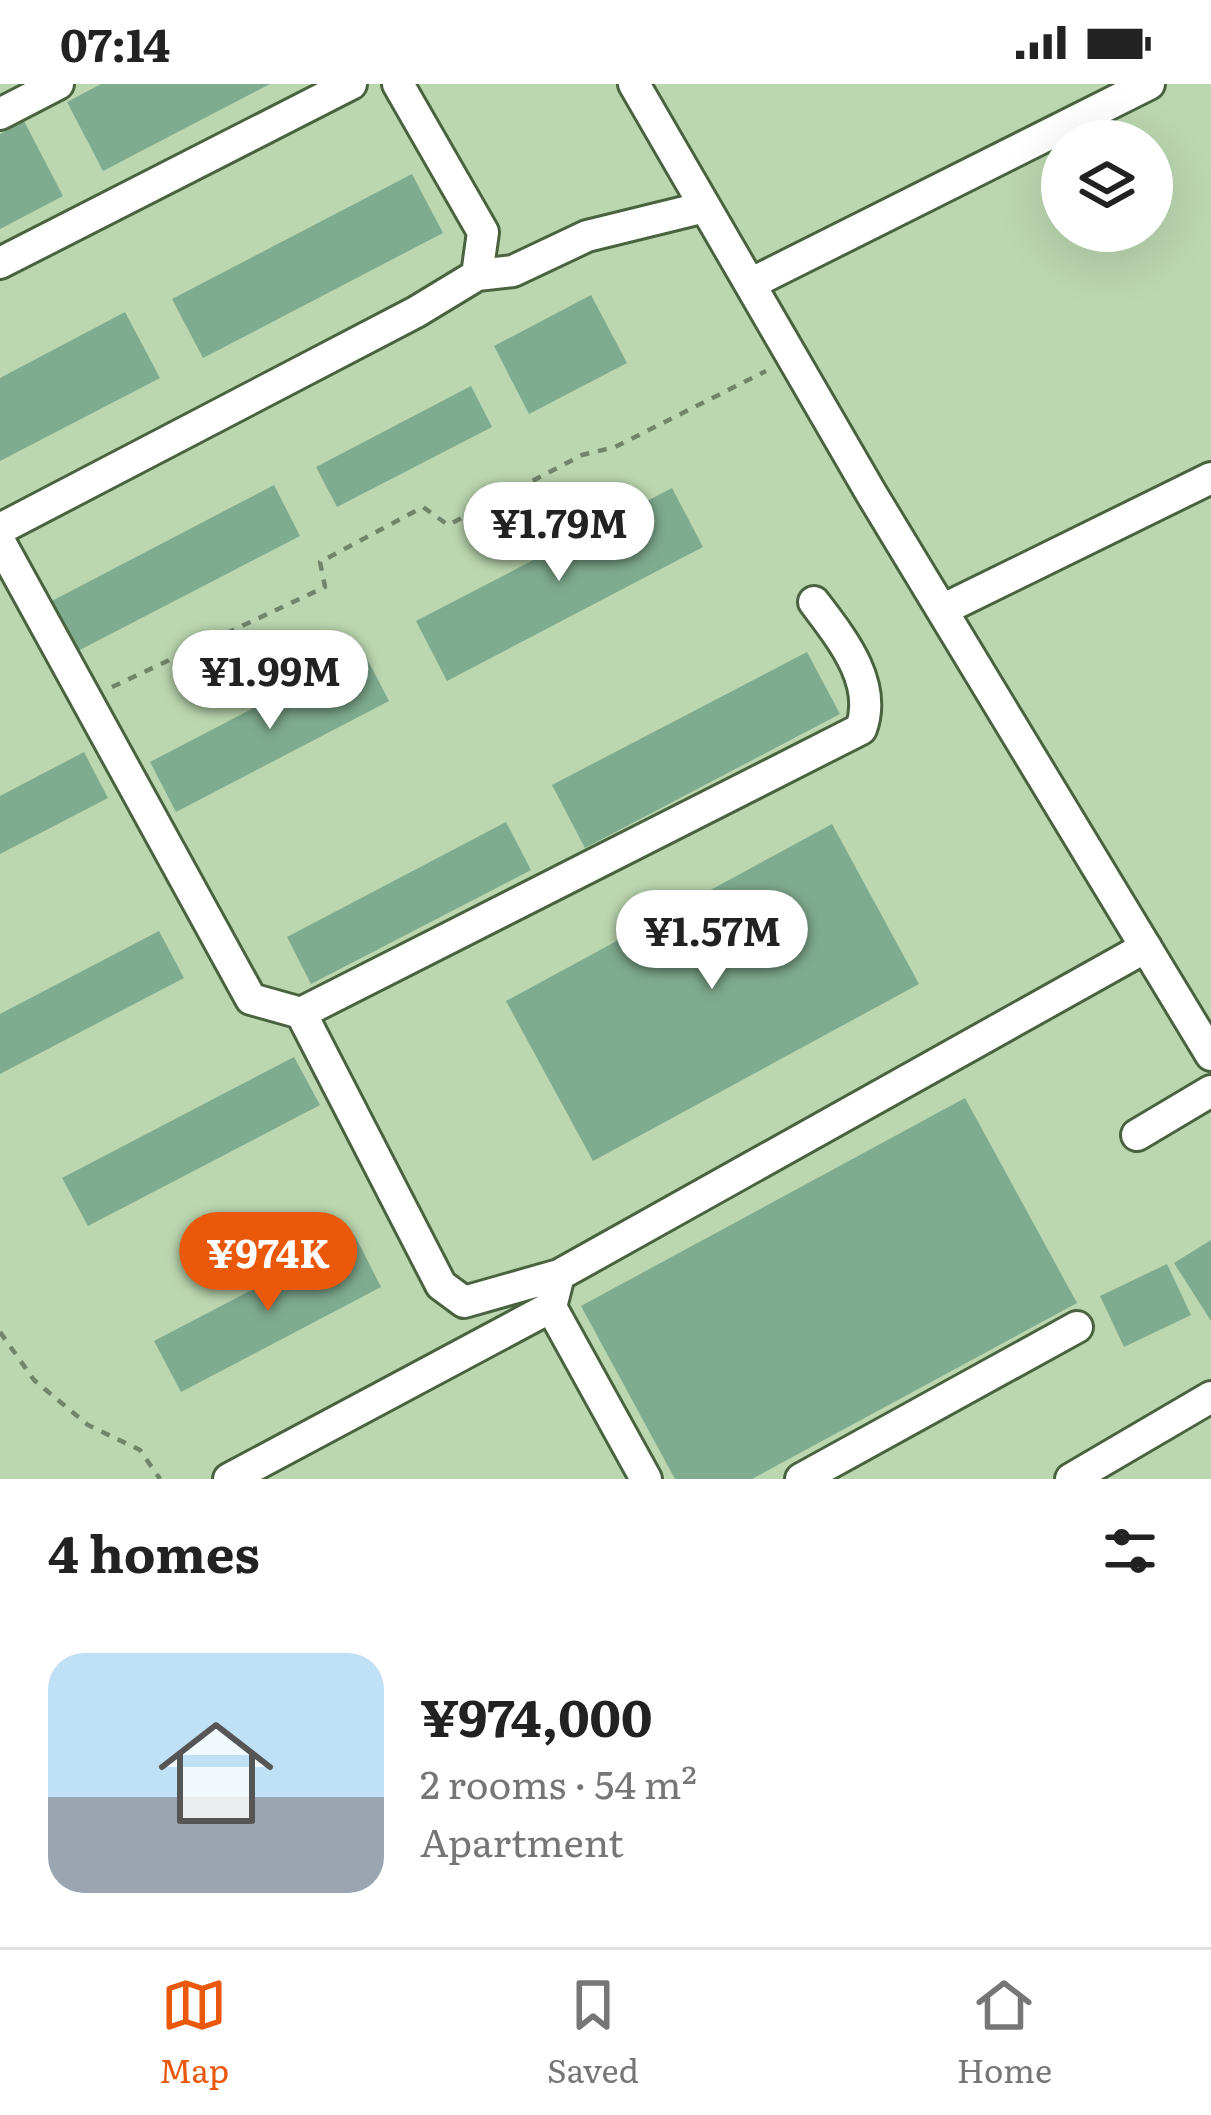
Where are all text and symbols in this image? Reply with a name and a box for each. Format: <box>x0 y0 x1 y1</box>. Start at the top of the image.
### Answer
text: 07:14 <box>60 9 170 76</box>
map controls <box>1041 120 1173 252</box>
button: layers <box>1041 120 1173 252</box>
pin: ¥1.79M <box>461 482 657 584</box>
text: ¥1.79M <box>490 492 628 550</box>
pin: ¥1.99M <box>172 630 368 732</box>
text: ¥1.99M <box>199 640 341 698</box>
pin: ¥1.57M <box>614 890 810 992</box>
text: ¥1.57M <box>643 900 781 958</box>
pin: ¥974K <box>184 1212 352 1314</box>
text: ¥974K <box>206 1222 330 1280</box>
text: 4 homes <box>48 1513 260 1589</box>
icon: filters <box>1097 1518 1163 1584</box>
text: ¥974,000 <box>420 1677 652 1753</box>
icon: home <box>144 1701 288 1845</box>
text: 2 rooms · 54 m² <box>420 1753 697 1811</box>
text: Apartment <box>420 1811 624 1869</box>
tab: Map <box>159 1972 229 2093</box>
tab: Saved <box>547 1972 639 2093</box>
tab: Home <box>957 1972 1052 2093</box>

